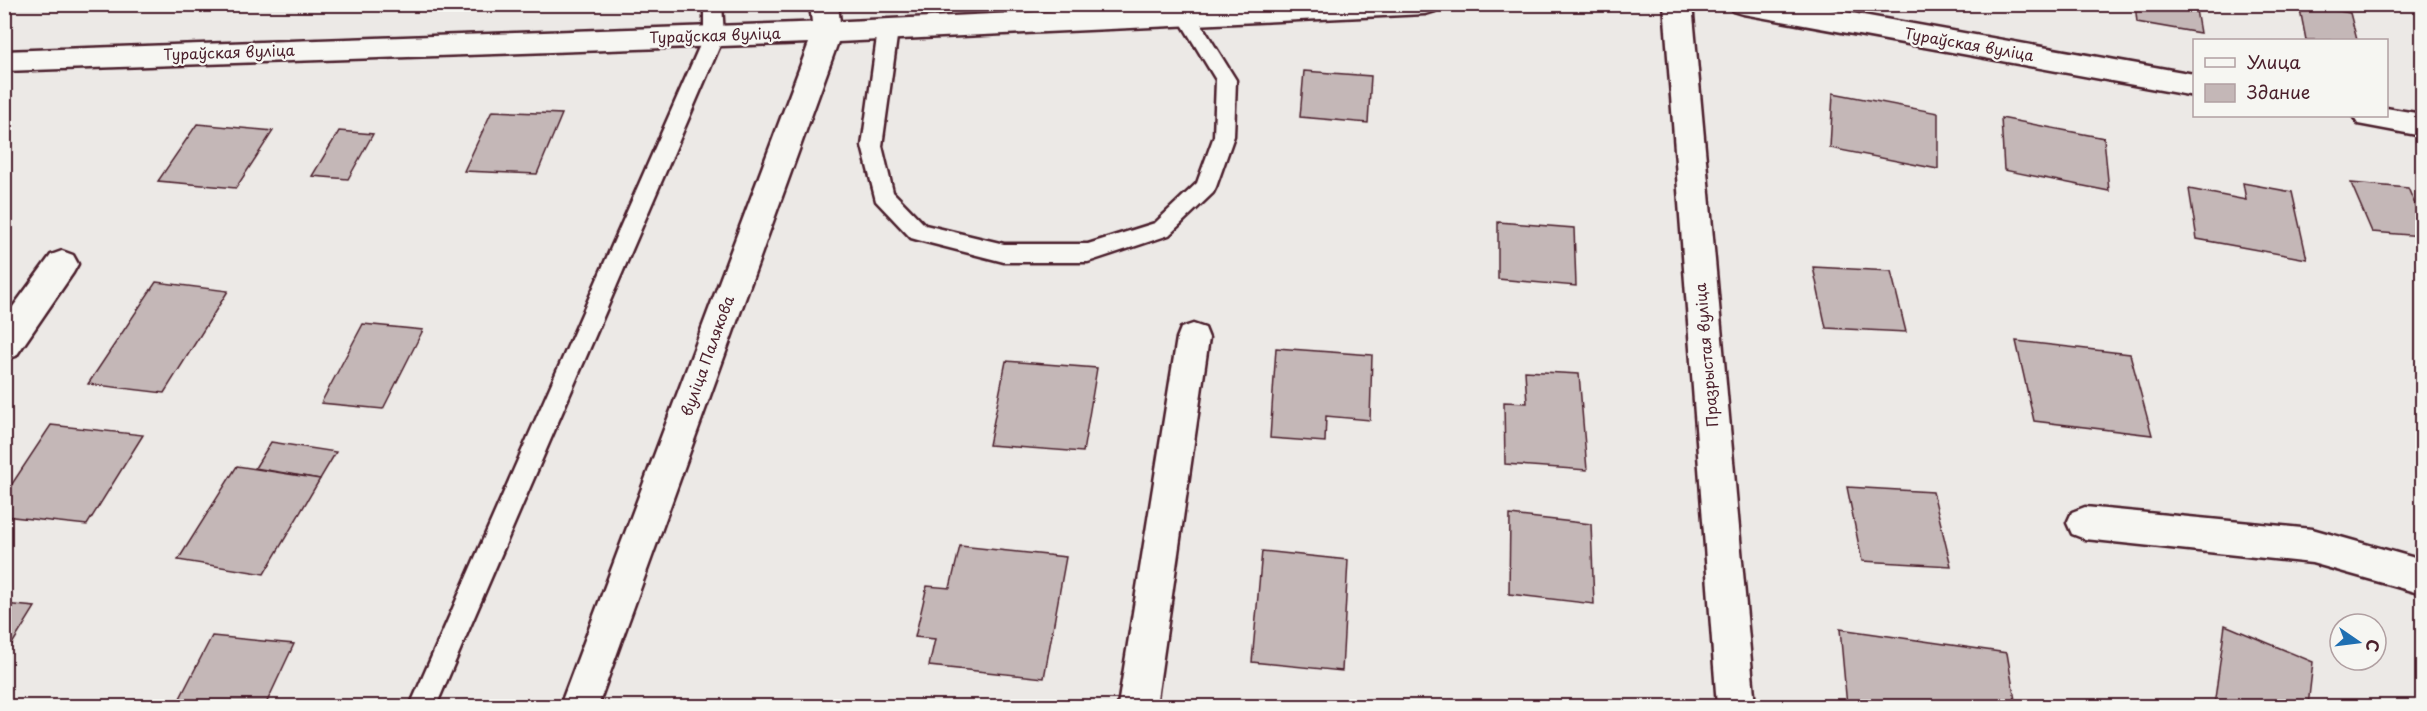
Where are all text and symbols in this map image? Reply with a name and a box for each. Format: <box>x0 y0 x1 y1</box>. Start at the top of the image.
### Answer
street label: Тураўская вуліца <box>649 21 782 48</box>
street label: Тураўская вуліца <box>1903 21 2037 66</box>
street label: Тураўская вуліца <box>163 38 296 65</box>
legend <box>2193 39 2388 117</box>
text: Улица <box>2247 48 2301 75</box>
text: Здание <box>2247 78 2310 105</box>
street label: Празрыстая вуліца <box>1688 281 1723 428</box>
street label: вуліца Палякова <box>674 291 739 419</box>
north arrow <box>2328 612 2388 672</box>
text: С <box>2360 637 2387 655</box>

